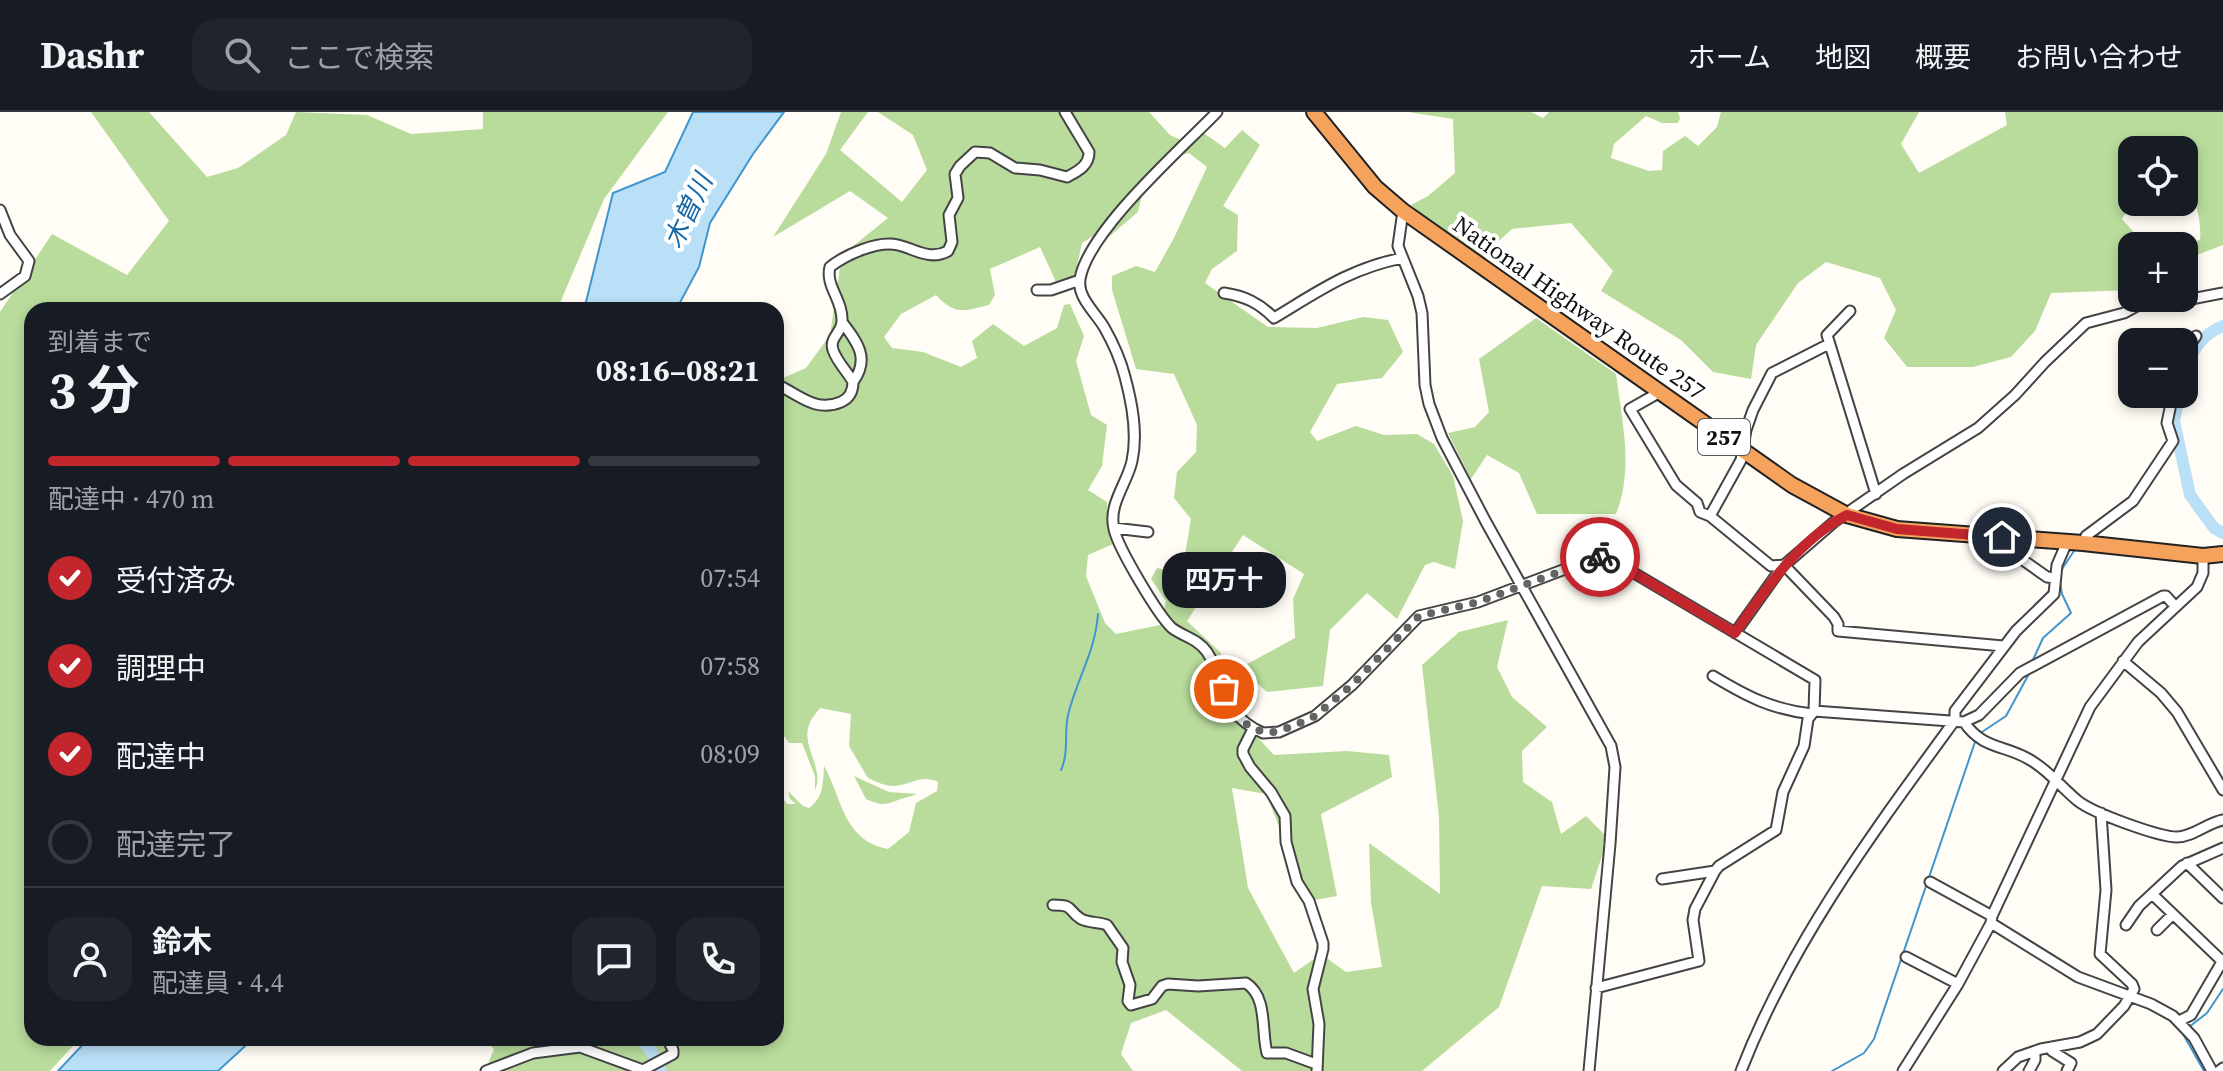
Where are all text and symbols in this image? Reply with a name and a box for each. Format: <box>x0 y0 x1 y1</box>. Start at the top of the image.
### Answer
search box <box>192 19 752 91</box>
text: Dashr <box>40 29 144 81</box>
icon: search <box>220 33 264 77</box>
text: ここで検索 <box>284 37 434 78</box>
text: ホーム <box>1688 38 1771 76</box>
text: 地図 <box>1815 38 1871 76</box>
text: 概要 <box>1915 38 1971 76</box>
text: お問い合わせ <box>2015 38 2183 76</box>
map controls <box>2118 136 2198 408</box>
button: locate <box>2118 136 2198 216</box>
water label: 木曽川 <box>655 165 722 254</box>
street label: National Highway Route 257 <box>1447 208 1712 407</box>
button: + <box>2118 232 2198 312</box>
text: 到着まで <box>48 324 152 360</box>
button: − <box>2118 328 2198 408</box>
text: 08:16–08:21 <box>596 350 760 391</box>
text: 3 分 <box>48 354 139 425</box>
road number: 257 <box>1698 419 1750 455</box>
text: 配達中 · 470 m <box>48 481 214 517</box>
pin <box>1968 503 2036 571</box>
icon: home <box>1980 515 2024 559</box>
courier <box>1560 517 1640 597</box>
icon: bike <box>1578 535 1622 579</box>
callout: 四万十 <box>1162 553 1286 609</box>
icon: check <box>48 556 92 600</box>
text: 受付済み <box>116 560 236 601</box>
text: 07:54 <box>700 560 760 596</box>
text: 四万十 <box>1185 562 1263 598</box>
icon: check <box>48 644 92 688</box>
text: 調理中 <box>116 648 206 689</box>
text: 07:58 <box>700 648 760 684</box>
pin <box>1190 655 1258 723</box>
icon: bag <box>1202 667 1246 711</box>
icon: check <box>48 732 92 776</box>
text: 配達中 <box>116 736 206 777</box>
text: 08:09 <box>700 736 760 772</box>
text: 配達完了 <box>116 824 236 865</box>
button: person <box>48 917 132 1001</box>
button: chat <box>572 917 656 1001</box>
button: phone <box>676 917 760 1001</box>
text: 鈴木 <box>152 921 212 962</box>
text: 配達員 · 4.4 <box>152 965 284 1001</box>

